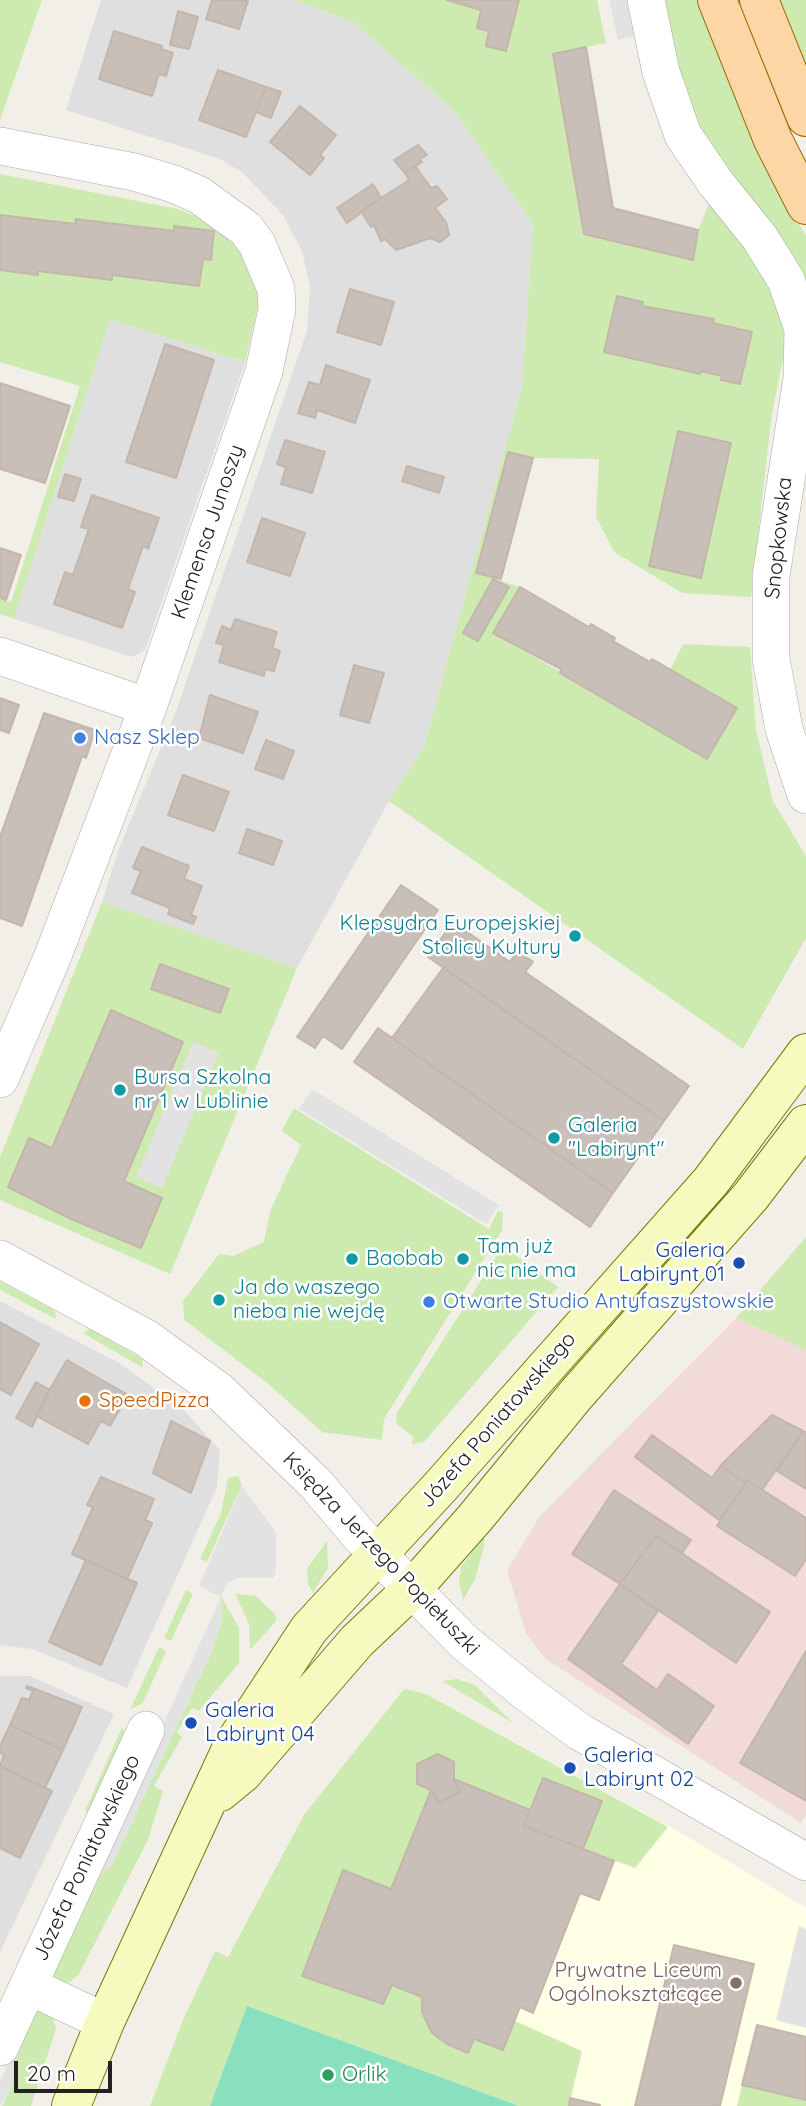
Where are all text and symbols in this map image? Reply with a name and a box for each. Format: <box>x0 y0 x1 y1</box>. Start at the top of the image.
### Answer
street label: Klemensa Junoszy <box>166 441 250 623</box>
street label: Snopkowska <box>760 476 798 600</box>
place label: Nasz Sklep <box>94 725 200 751</box>
marker: Nasz Sklep <box>72 730 88 746</box>
place label: Klepsydra Europejskiej Stolicy Kultury <box>340 911 561 961</box>
marker: Klepsydra Europejskiej Stolicy Kultury <box>567 928 583 944</box>
place label: Bursa Szkolna nr 1 w Lublinie <box>134 1065 271 1115</box>
marker: Bursa Szkolna nr 1 w Lublinie <box>112 1082 128 1098</box>
place label: Galeria "Labirynt" <box>568 1113 664 1163</box>
marker: Galeria "Labirynt" <box>546 1130 562 1146</box>
place label: Tam już nic nie ma <box>477 1234 576 1284</box>
place label: Galeria Labirynt 01 <box>619 1238 725 1288</box>
place label: Baobab <box>366 1246 443 1272</box>
marker: Baobab <box>344 1251 360 1267</box>
marker: Tam już nic nie ma <box>455 1251 471 1267</box>
marker: Galeria Labirynt 01 <box>731 1255 747 1271</box>
place label: Ja do waszego nieba nie wejdę <box>233 1275 385 1325</box>
place label: Otwarte Studio Antyfaszystowskie <box>443 1289 774 1315</box>
marker: Ja do waszego nieba nie wejdę <box>211 1292 227 1308</box>
marker: Otwarte Studio Antyfaszystowskie <box>421 1294 437 1310</box>
street label: Józefa Poniatowskiego <box>415 1327 581 1513</box>
place label: SpeedPizza <box>99 1388 210 1414</box>
marker: SpeedPizza <box>77 1393 93 1409</box>
street label: Księdza Jerzego Popiełuszki <box>277 1447 485 1661</box>
place label: Galeria Labirynt 04 <box>205 1698 315 1748</box>
marker: Galeria Labirynt 04 <box>183 1715 199 1731</box>
place label: Galeria Labirynt 02 <box>584 1743 694 1793</box>
street label: Józefa Poniatowskiego <box>28 1751 146 1965</box>
marker: Galeria Labirynt 02 <box>562 1760 578 1776</box>
place label: Prywatne Liceum Ogólnokształcące <box>548 1958 722 2008</box>
marker: Prywatne Liceum Ogólnokształcące <box>728 1975 744 1991</box>
scale bar <box>18 2046 116 2090</box>
text: 20 m <box>27 2060 76 2086</box>
place label: Orlik <box>342 2062 387 2088</box>
marker: Orlik <box>320 2067 336 2083</box>

